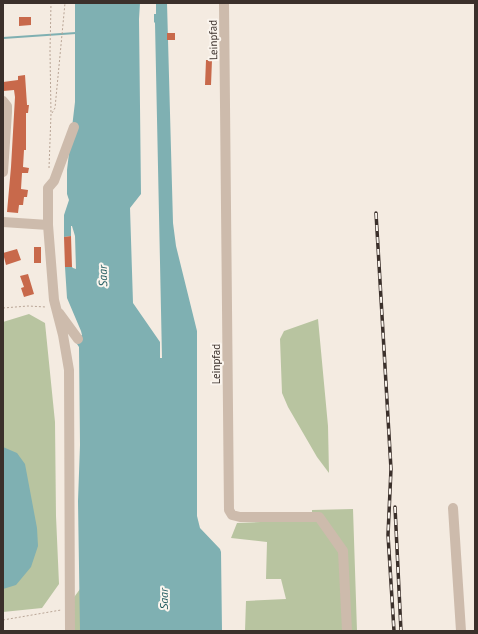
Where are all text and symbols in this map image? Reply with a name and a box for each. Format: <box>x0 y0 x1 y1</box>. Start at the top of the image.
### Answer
street label: Leinpfad <box>206 20 220 60</box>
water label: Saar <box>95 264 110 287</box>
street label: Leinpfad <box>209 344 223 384</box>
water label: Saar <box>156 587 171 610</box>

